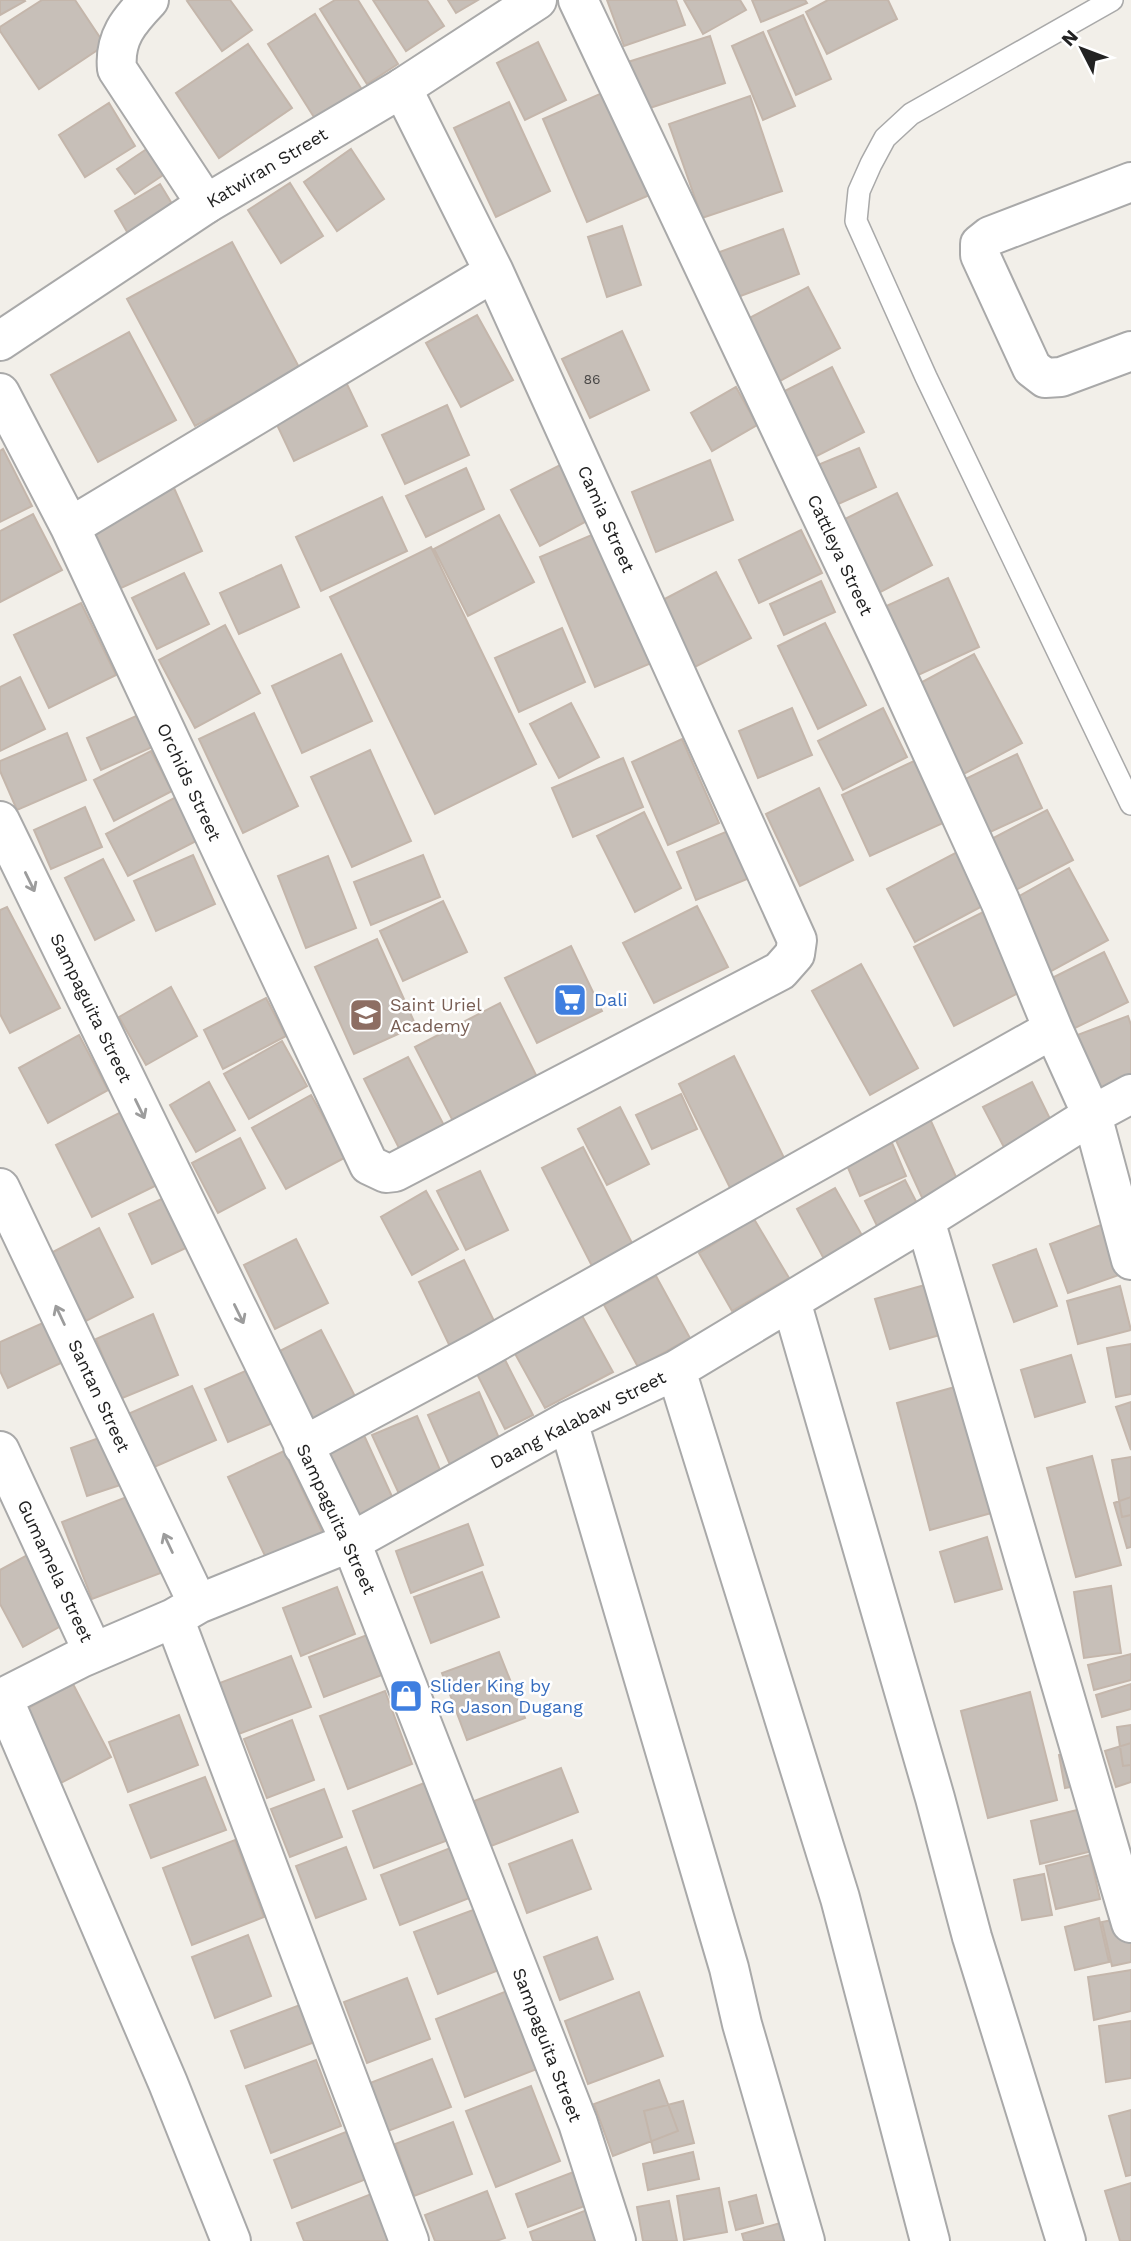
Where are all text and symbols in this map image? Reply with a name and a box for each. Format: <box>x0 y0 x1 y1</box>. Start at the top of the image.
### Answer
north arrow <box>1047 14 1117 84</box>
text: N <box>1056 25 1083 51</box>
street label: Katwiran Street <box>202 123 331 212</box>
house number: 86 <box>583 371 601 387</box>
street label: Camia Street <box>574 462 640 576</box>
street label: Cattleya Street <box>803 491 878 619</box>
street label: Orchids Street <box>153 720 226 844</box>
one-way arrow <box>23 871 37 892</box>
street label: Sampaguita Street <box>46 930 137 1086</box>
supermarket icon: Dali <box>551 981 589 1019</box>
place label: Dali <box>594 989 627 1010</box>
place label: Saint Uriel Academy <box>390 994 482 1036</box>
school or university icon: Saint Uriel Academy <box>347 996 385 1034</box>
one-way arrow <box>133 1098 147 1119</box>
one-way arrow <box>232 1303 246 1324</box>
one-way arrow <box>53 1305 67 1326</box>
street label: Santan Street <box>64 1336 135 1456</box>
street label: Daang Kalabaw Street <box>487 1366 669 1473</box>
street label: Sampaguita Street <box>292 1440 381 1598</box>
street label: Gumamela Street <box>13 1496 98 1646</box>
one-way arrow <box>161 1532 174 1553</box>
place label: Slider King by RG Jason Dugang <box>430 1675 583 1717</box>
shop icon: Slider King by RG Jason Dugang <box>387 1677 425 1715</box>
street label: Sampaguita Street <box>508 1965 587 2125</box>

